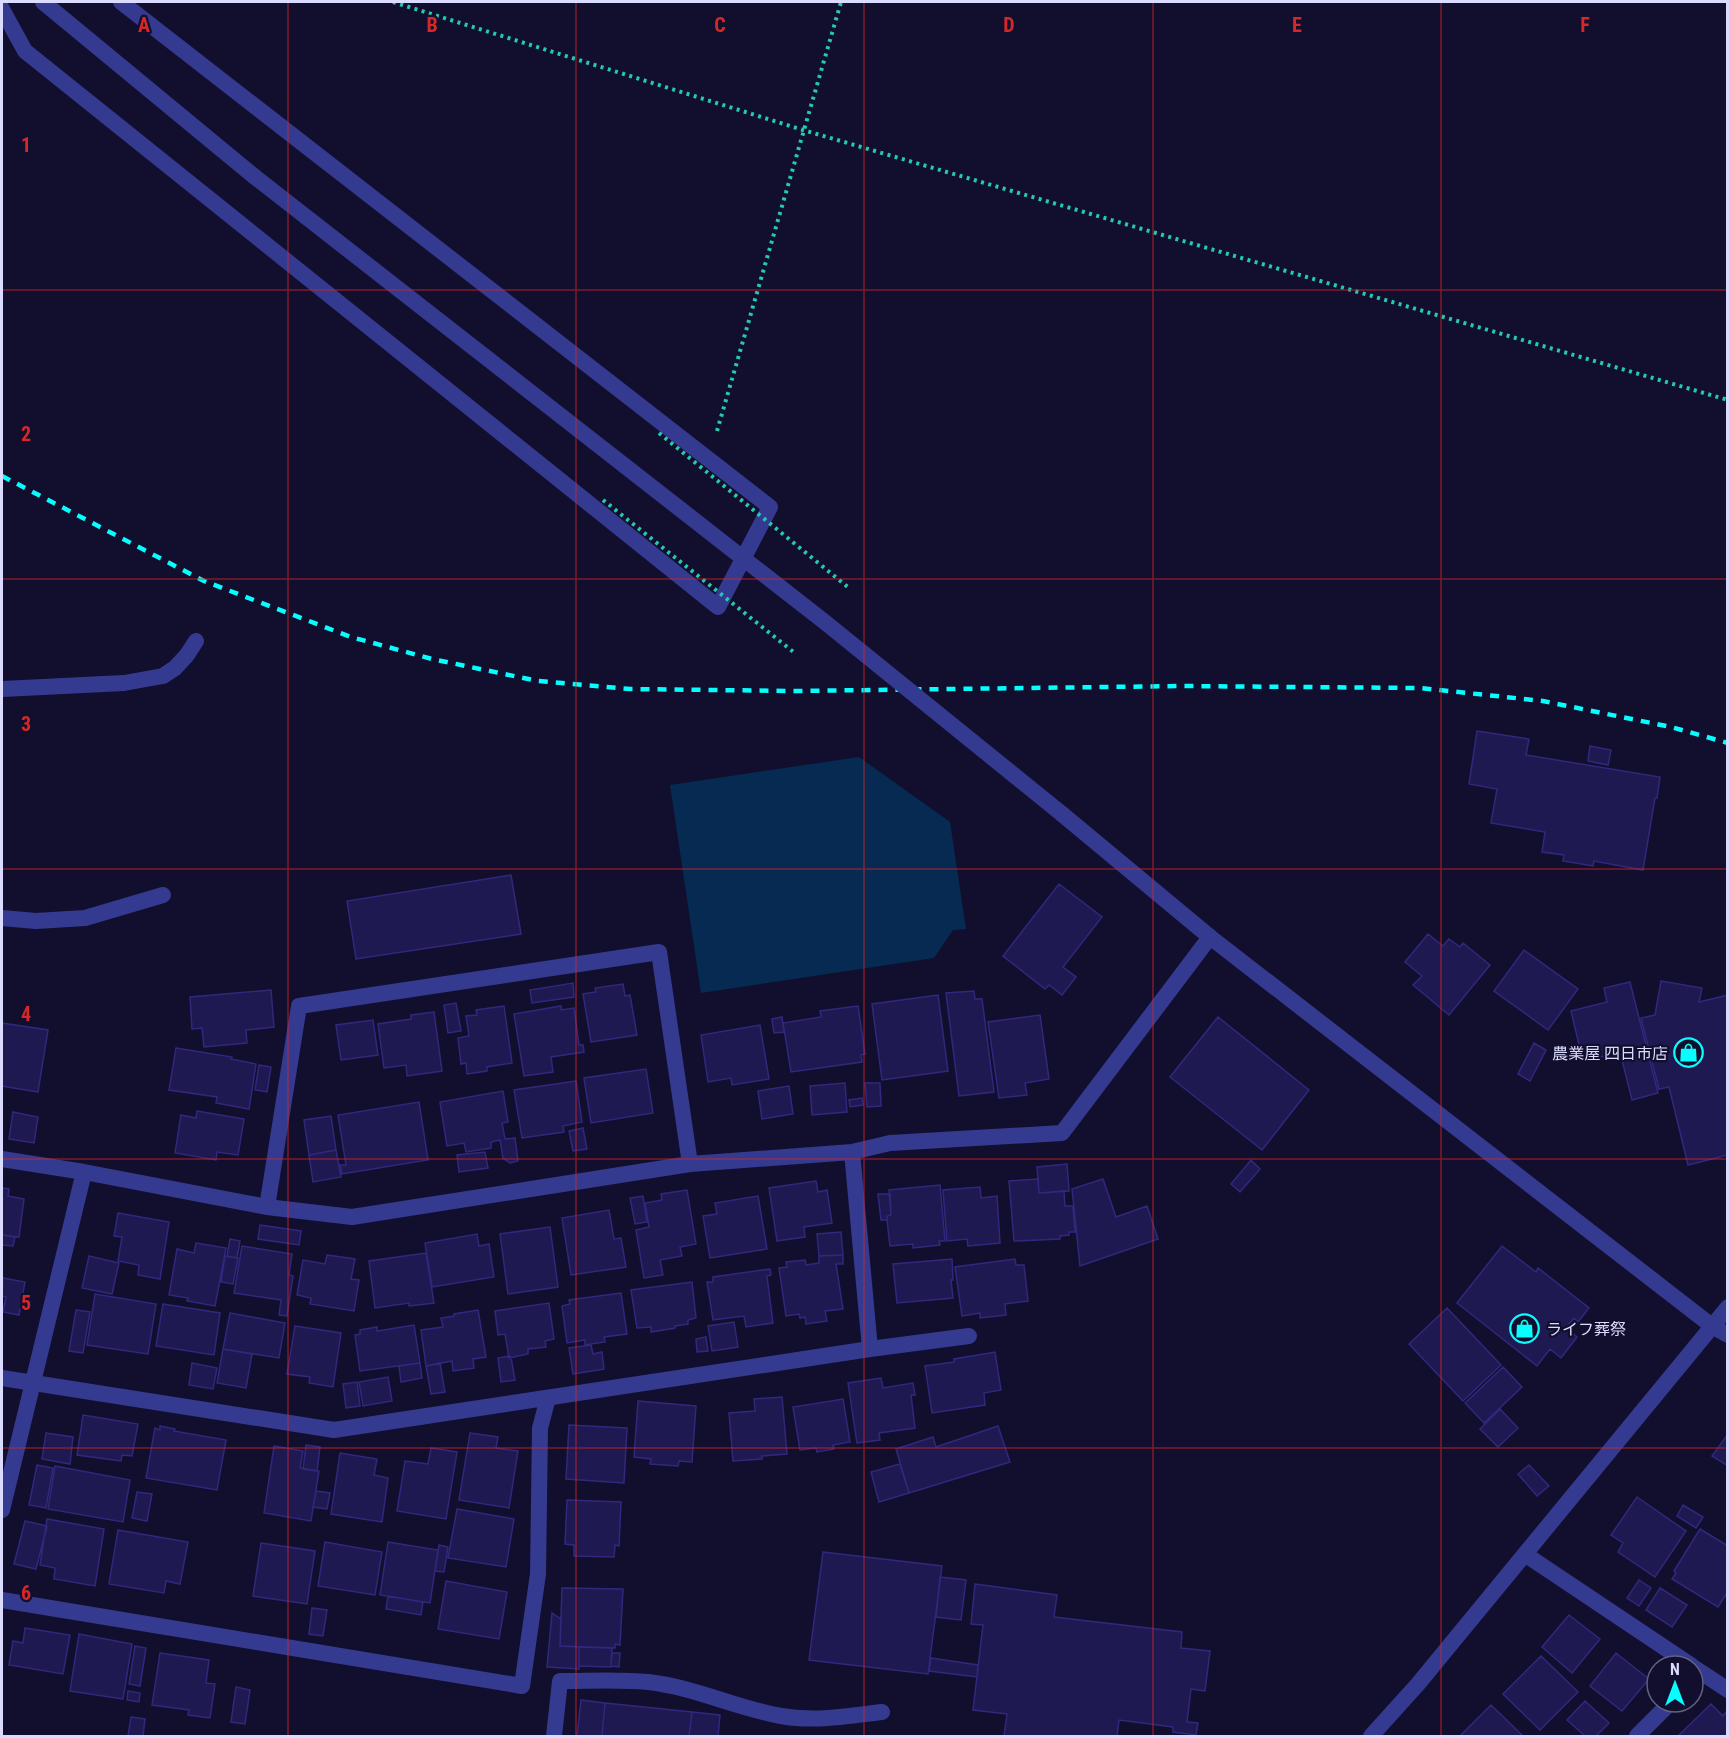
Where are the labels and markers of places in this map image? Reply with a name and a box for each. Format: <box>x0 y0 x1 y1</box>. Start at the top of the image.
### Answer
shop icon: 農業屋 四日市店 <box>1673 1037 1705 1069</box>
place label: 農業屋 四日市店 <box>1552 1044 1668 1063</box>
shop icon: ライフ葬祭 <box>1509 1313 1541 1345</box>
place label: ライフ葬祭 <box>1546 1320 1626 1339</box>

